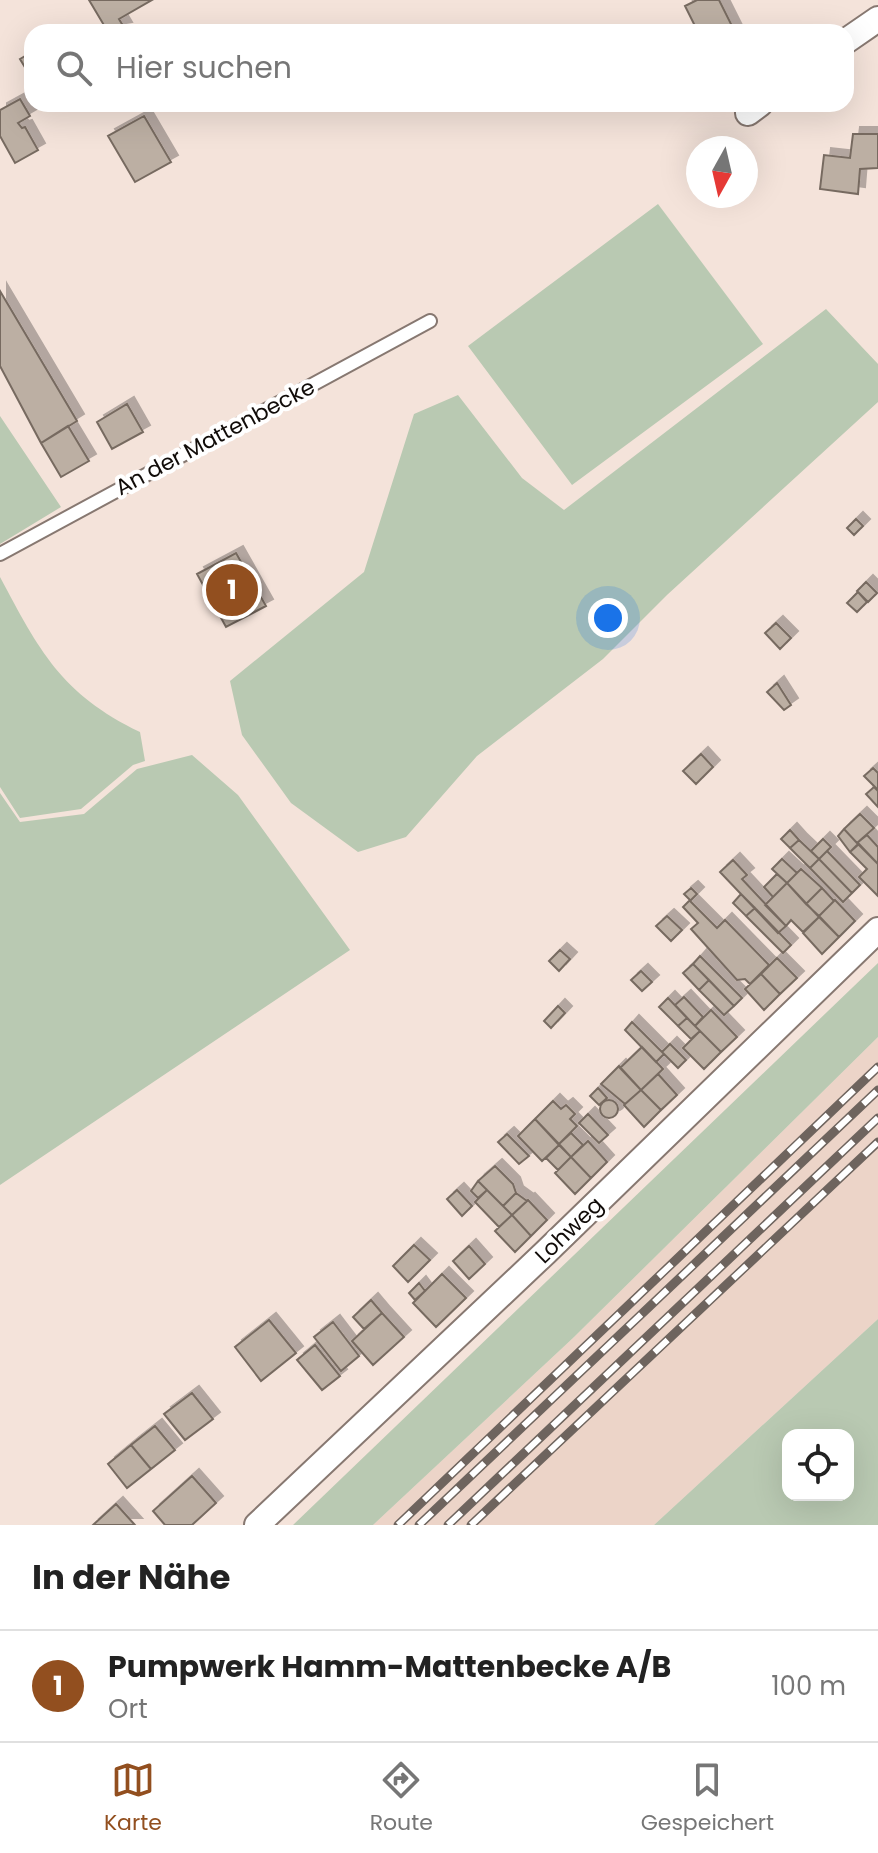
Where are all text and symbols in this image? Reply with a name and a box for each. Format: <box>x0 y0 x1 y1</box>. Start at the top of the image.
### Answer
search box <box>24 24 854 112</box>
icon: search <box>52 46 96 90</box>
text: Hier suchen <box>116 46 292 89</box>
north arrow <box>686 136 758 208</box>
street label: An der Mattenbecke <box>110 371 320 503</box>
pin: 1 <box>206 560 258 620</box>
your location <box>588 598 628 638</box>
street label: Lohweg <box>528 1190 610 1270</box>
map controls <box>782 1429 854 1501</box>
button: locate <box>782 1429 854 1501</box>
text: In der Nähe <box>32 1553 230 1601</box>
text: Pumpwerk Hamm-Mattenbecke A/B <box>108 1645 671 1688</box>
text: 1 <box>53 1668 63 1704</box>
text: 100 m <box>771 1668 846 1704</box>
text: Ort <box>108 1691 148 1727</box>
tab: Karte <box>104 1758 162 1839</box>
tab: Route <box>370 1758 433 1839</box>
tab: Gespeichert <box>641 1758 774 1839</box>

